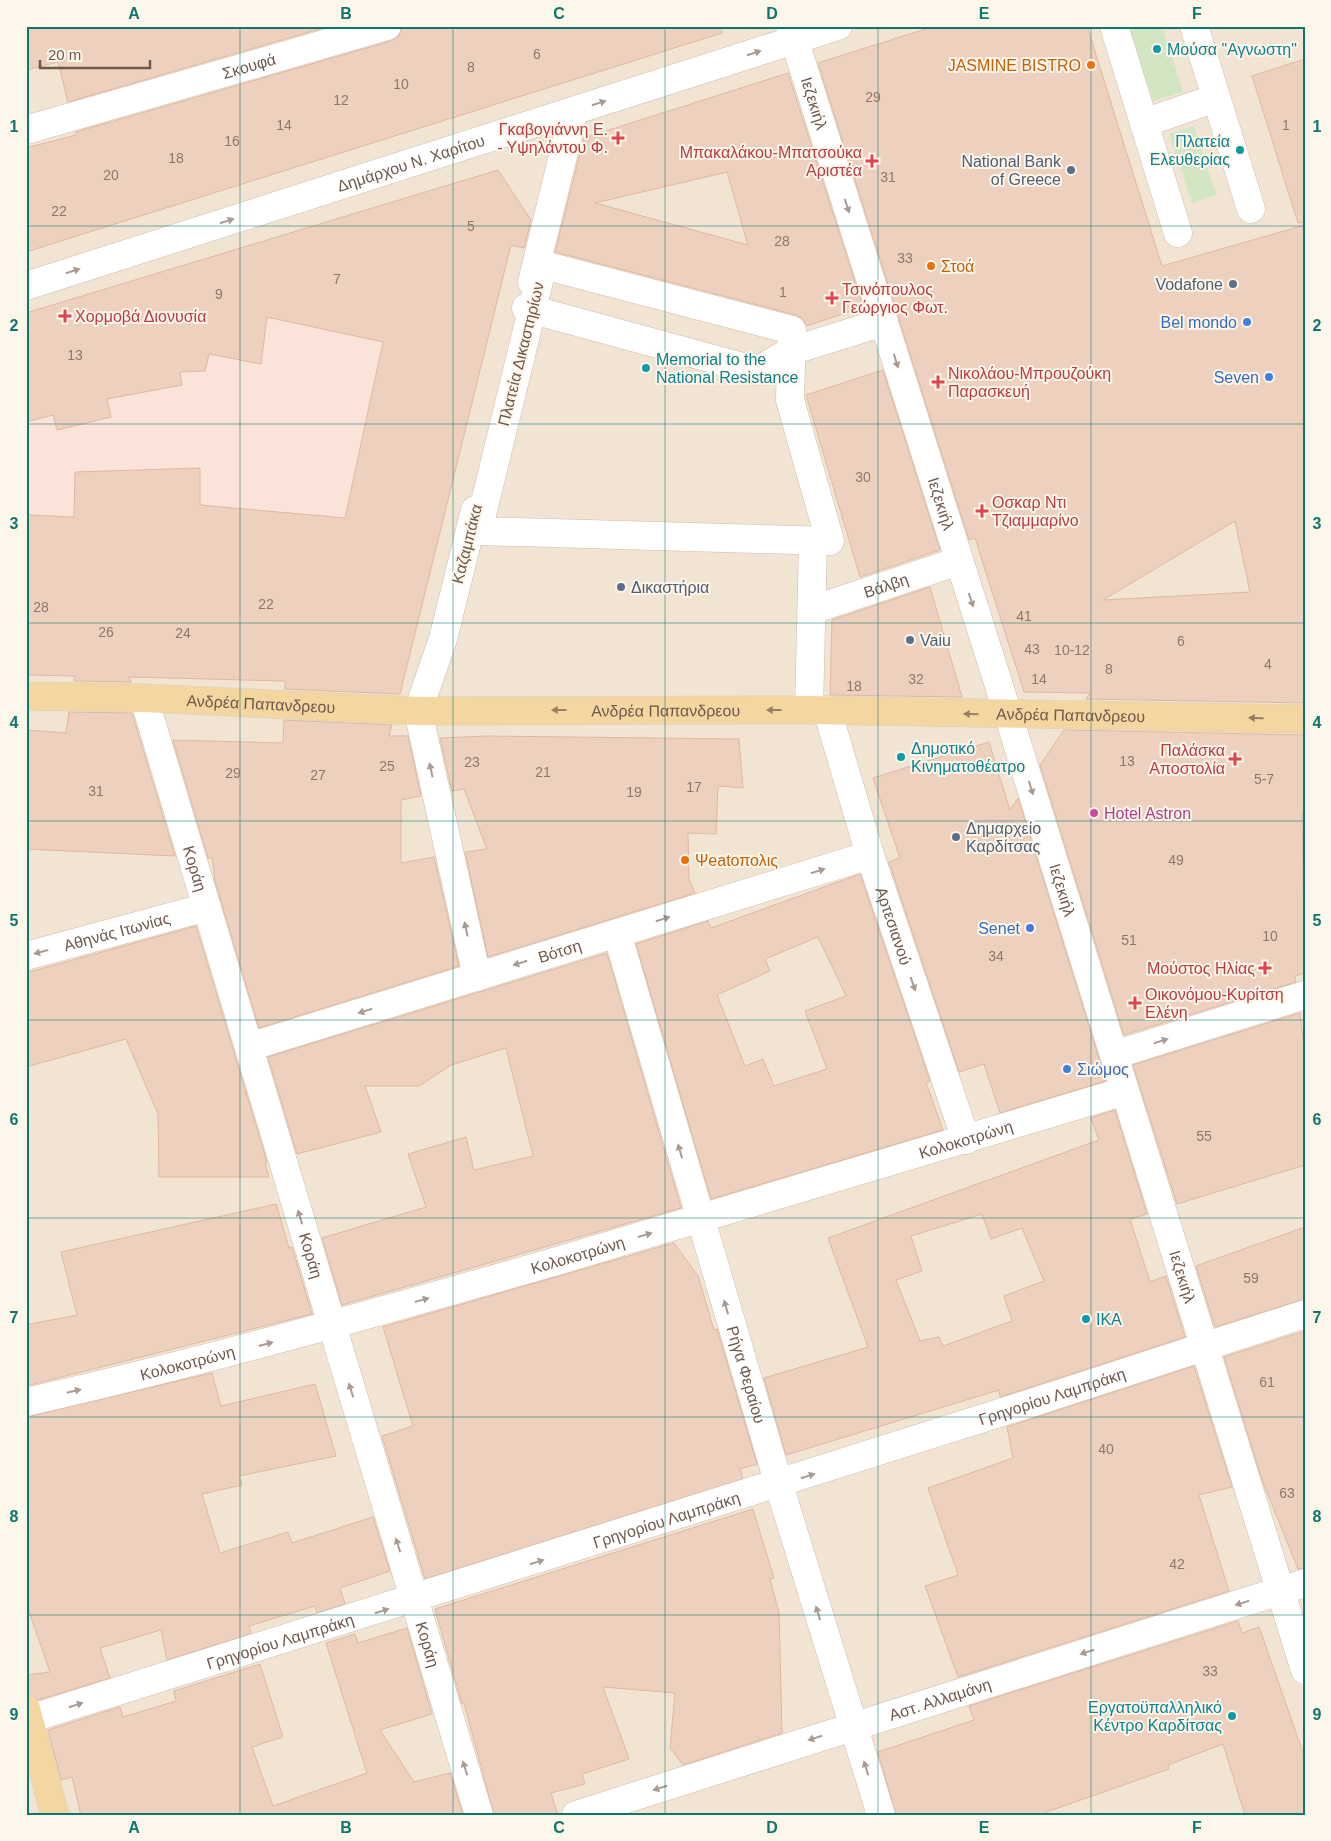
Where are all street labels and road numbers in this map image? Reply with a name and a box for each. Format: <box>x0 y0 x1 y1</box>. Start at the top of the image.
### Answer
street label: Σκουφά <box>220 50 278 82</box>
street label: Ιεζεκιήλ <box>798 75 831 132</box>
street label: Δημάρχου Ν. Χαρίτου <box>335 131 487 194</box>
street label: Πλατεία Δικαστηρίων <box>495 280 547 428</box>
street label: Ιεζεκιήλ <box>925 475 958 532</box>
street label: Καζαμπάκα <box>449 503 486 586</box>
street label: Βάλβη <box>861 570 911 601</box>
street label: Ανδρέα Παπανδρεου <box>186 692 336 716</box>
street label: Ανδρέα Παπανδρεου <box>591 702 740 719</box>
street label: Ανδρέα Παπανδρεου <box>996 705 1145 725</box>
street label: Κοράη <box>180 844 210 893</box>
street label: Ιεζεκιήλ <box>1047 862 1079 918</box>
street label: Αρτεσιανού <box>873 885 915 967</box>
street label: Αθηνάς Ιτωνίας <box>62 909 172 954</box>
street label: Βότση <box>536 936 583 966</box>
street label: Κολοκοτρώνη <box>917 1117 1015 1161</box>
street label: Κοράη <box>296 1231 326 1280</box>
street label: Κολοκοτρώνη <box>529 1233 627 1277</box>
street label: Ιεζεκιήλ <box>1167 1248 1199 1305</box>
street label: Ρήγα Φεραίου <box>724 1324 769 1425</box>
street label: Κολοκοτρώνη <box>138 1343 236 1383</box>
street label: Γρηγορίου Λαμπράκη <box>977 1365 1128 1428</box>
street label: Γρηγορίου Λαμπράκη <box>591 1488 742 1551</box>
street label: Γρηγορίου Λαμπράκη <box>204 1610 356 1672</box>
street label: Κοράη <box>413 1620 443 1669</box>
street label: Αστ. Αλλαμάνη <box>887 1675 993 1723</box>

